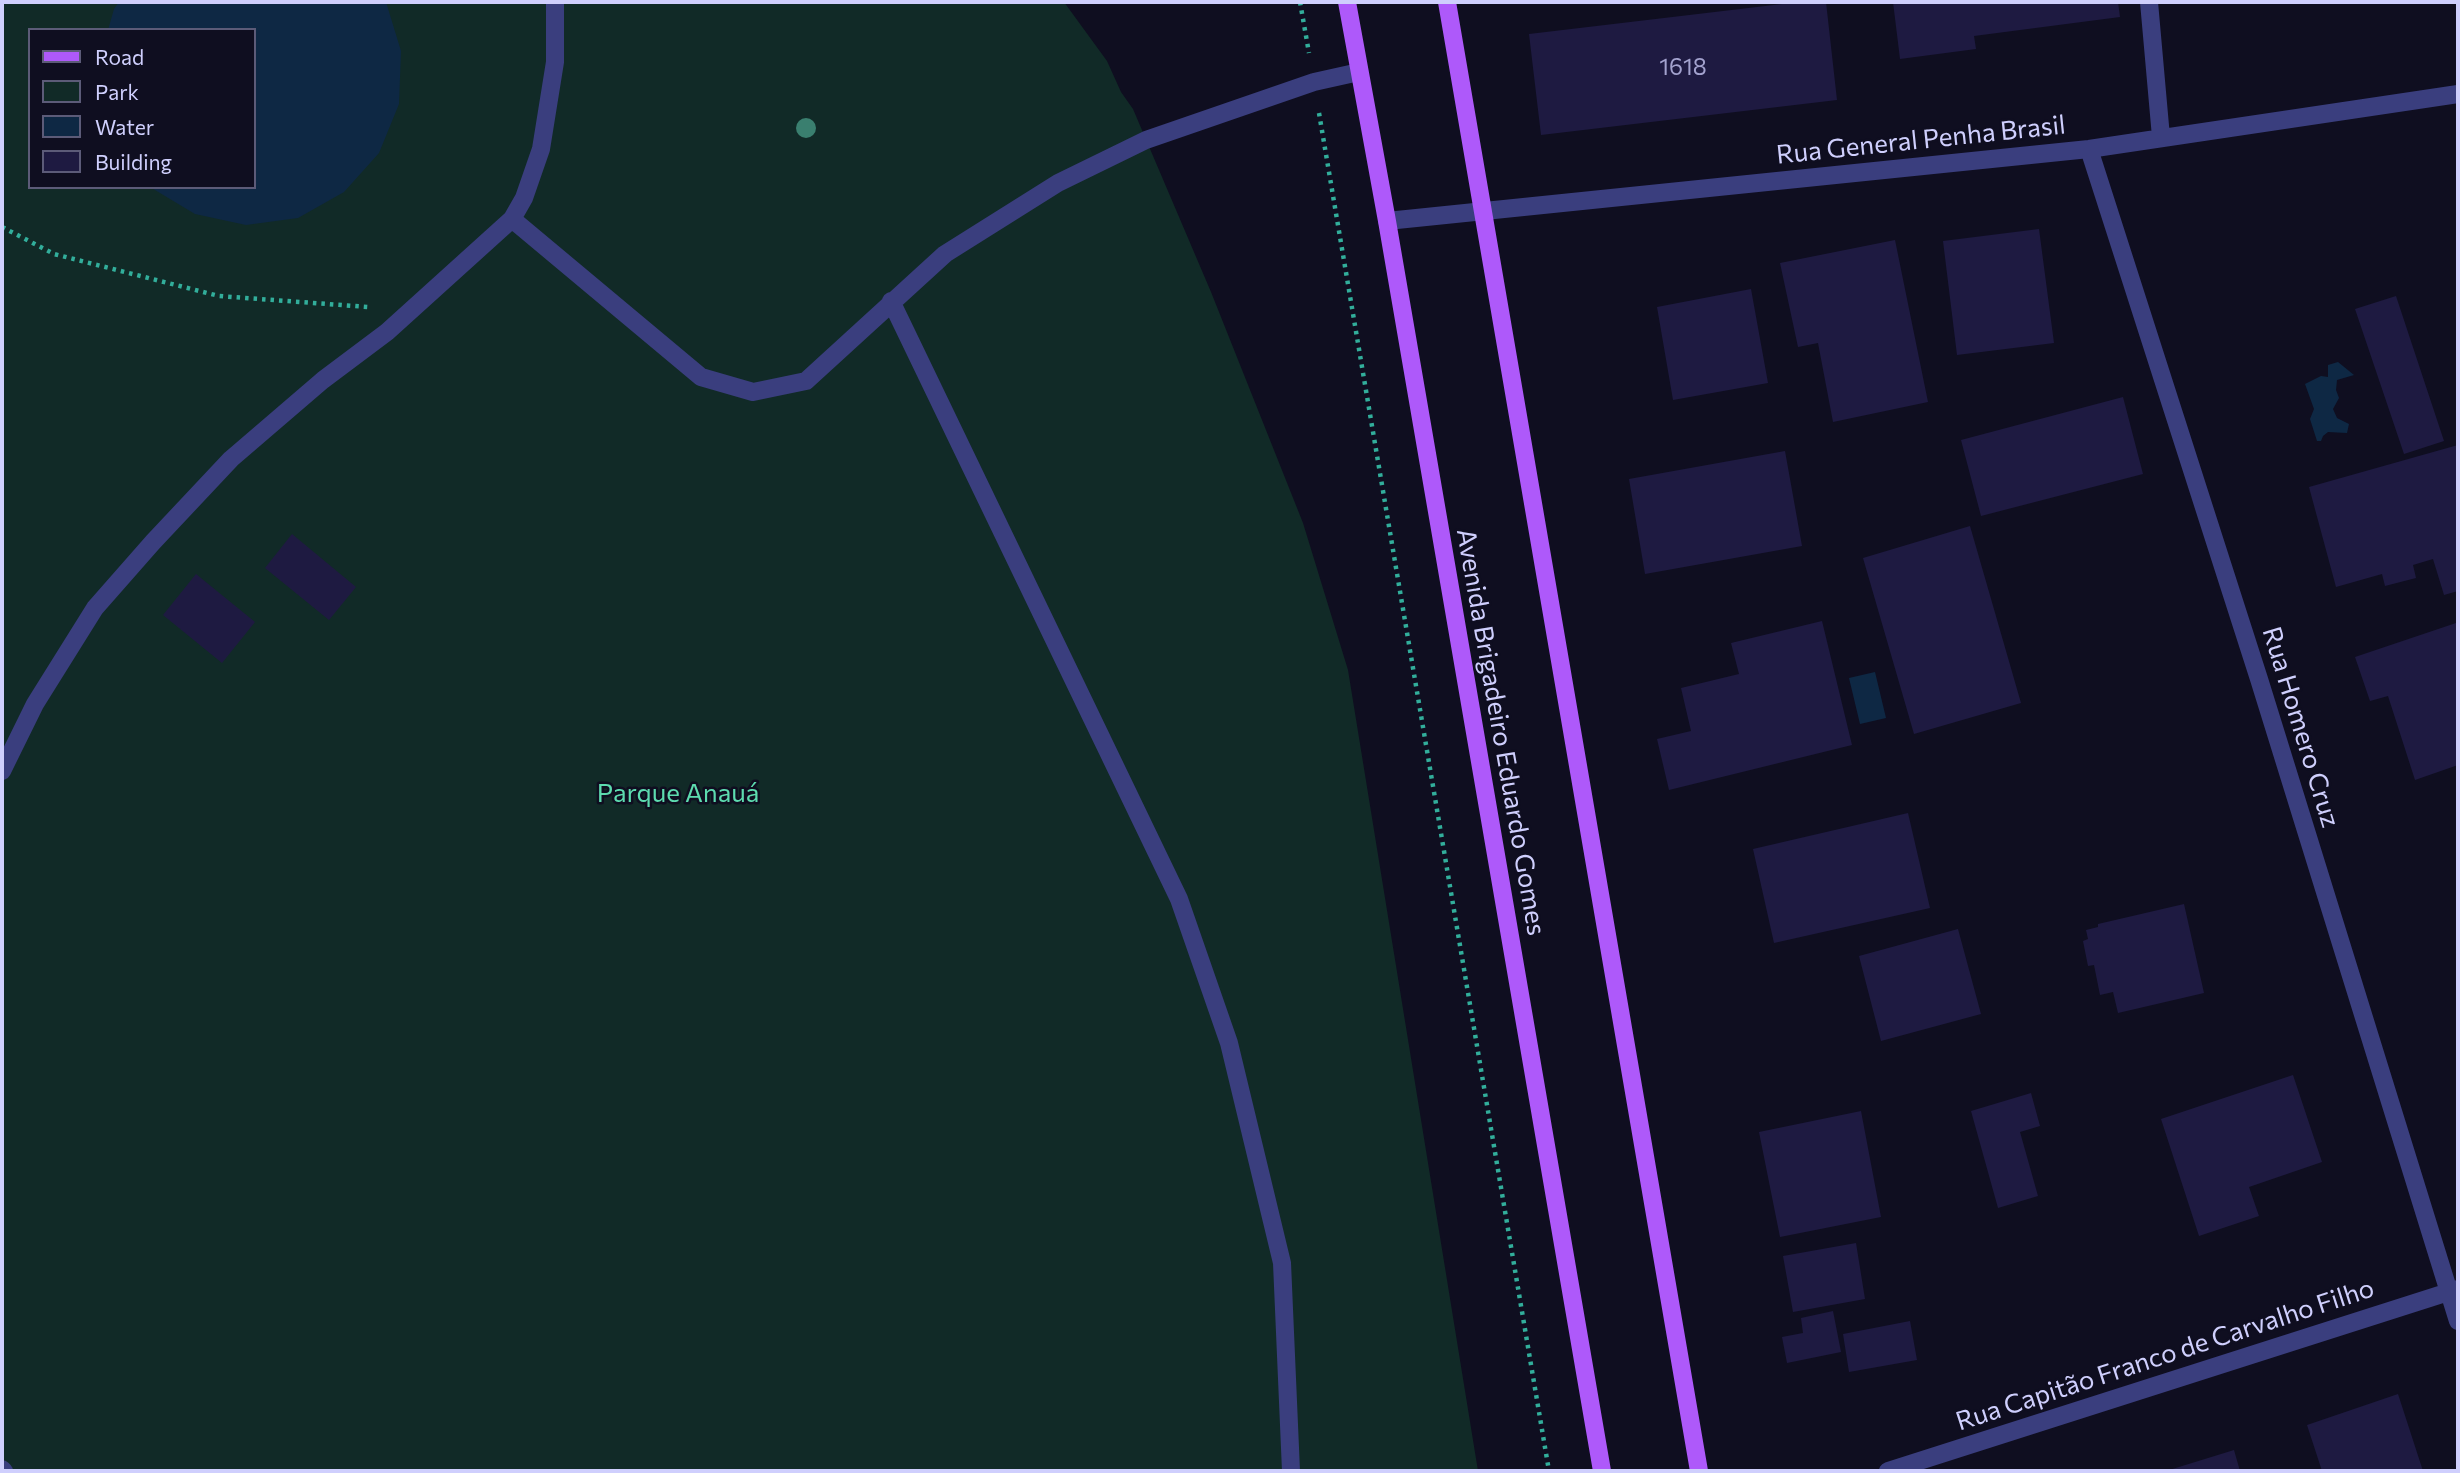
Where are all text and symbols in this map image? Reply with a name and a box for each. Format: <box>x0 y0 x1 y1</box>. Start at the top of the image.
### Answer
legend <box>28 28 256 189</box>
text: Road <box>95 44 144 69</box>
house number: 1618 <box>1659 53 1707 81</box>
text: Park <box>95 79 139 104</box>
street label: Rua General Penha Brasil <box>1775 109 2067 171</box>
text: Water <box>95 114 154 139</box>
text: Building <box>95 149 172 174</box>
street label: Avenida Brigadeiro Eduardo Gomes <box>1450 526 1552 938</box>
street label: Rua Homero Cruz <box>2256 623 2346 831</box>
park label: Parque Anauá <box>597 777 759 809</box>
street label: Rua Capitão Franco de Carvalho Filho <box>1952 1273 2378 1437</box>

